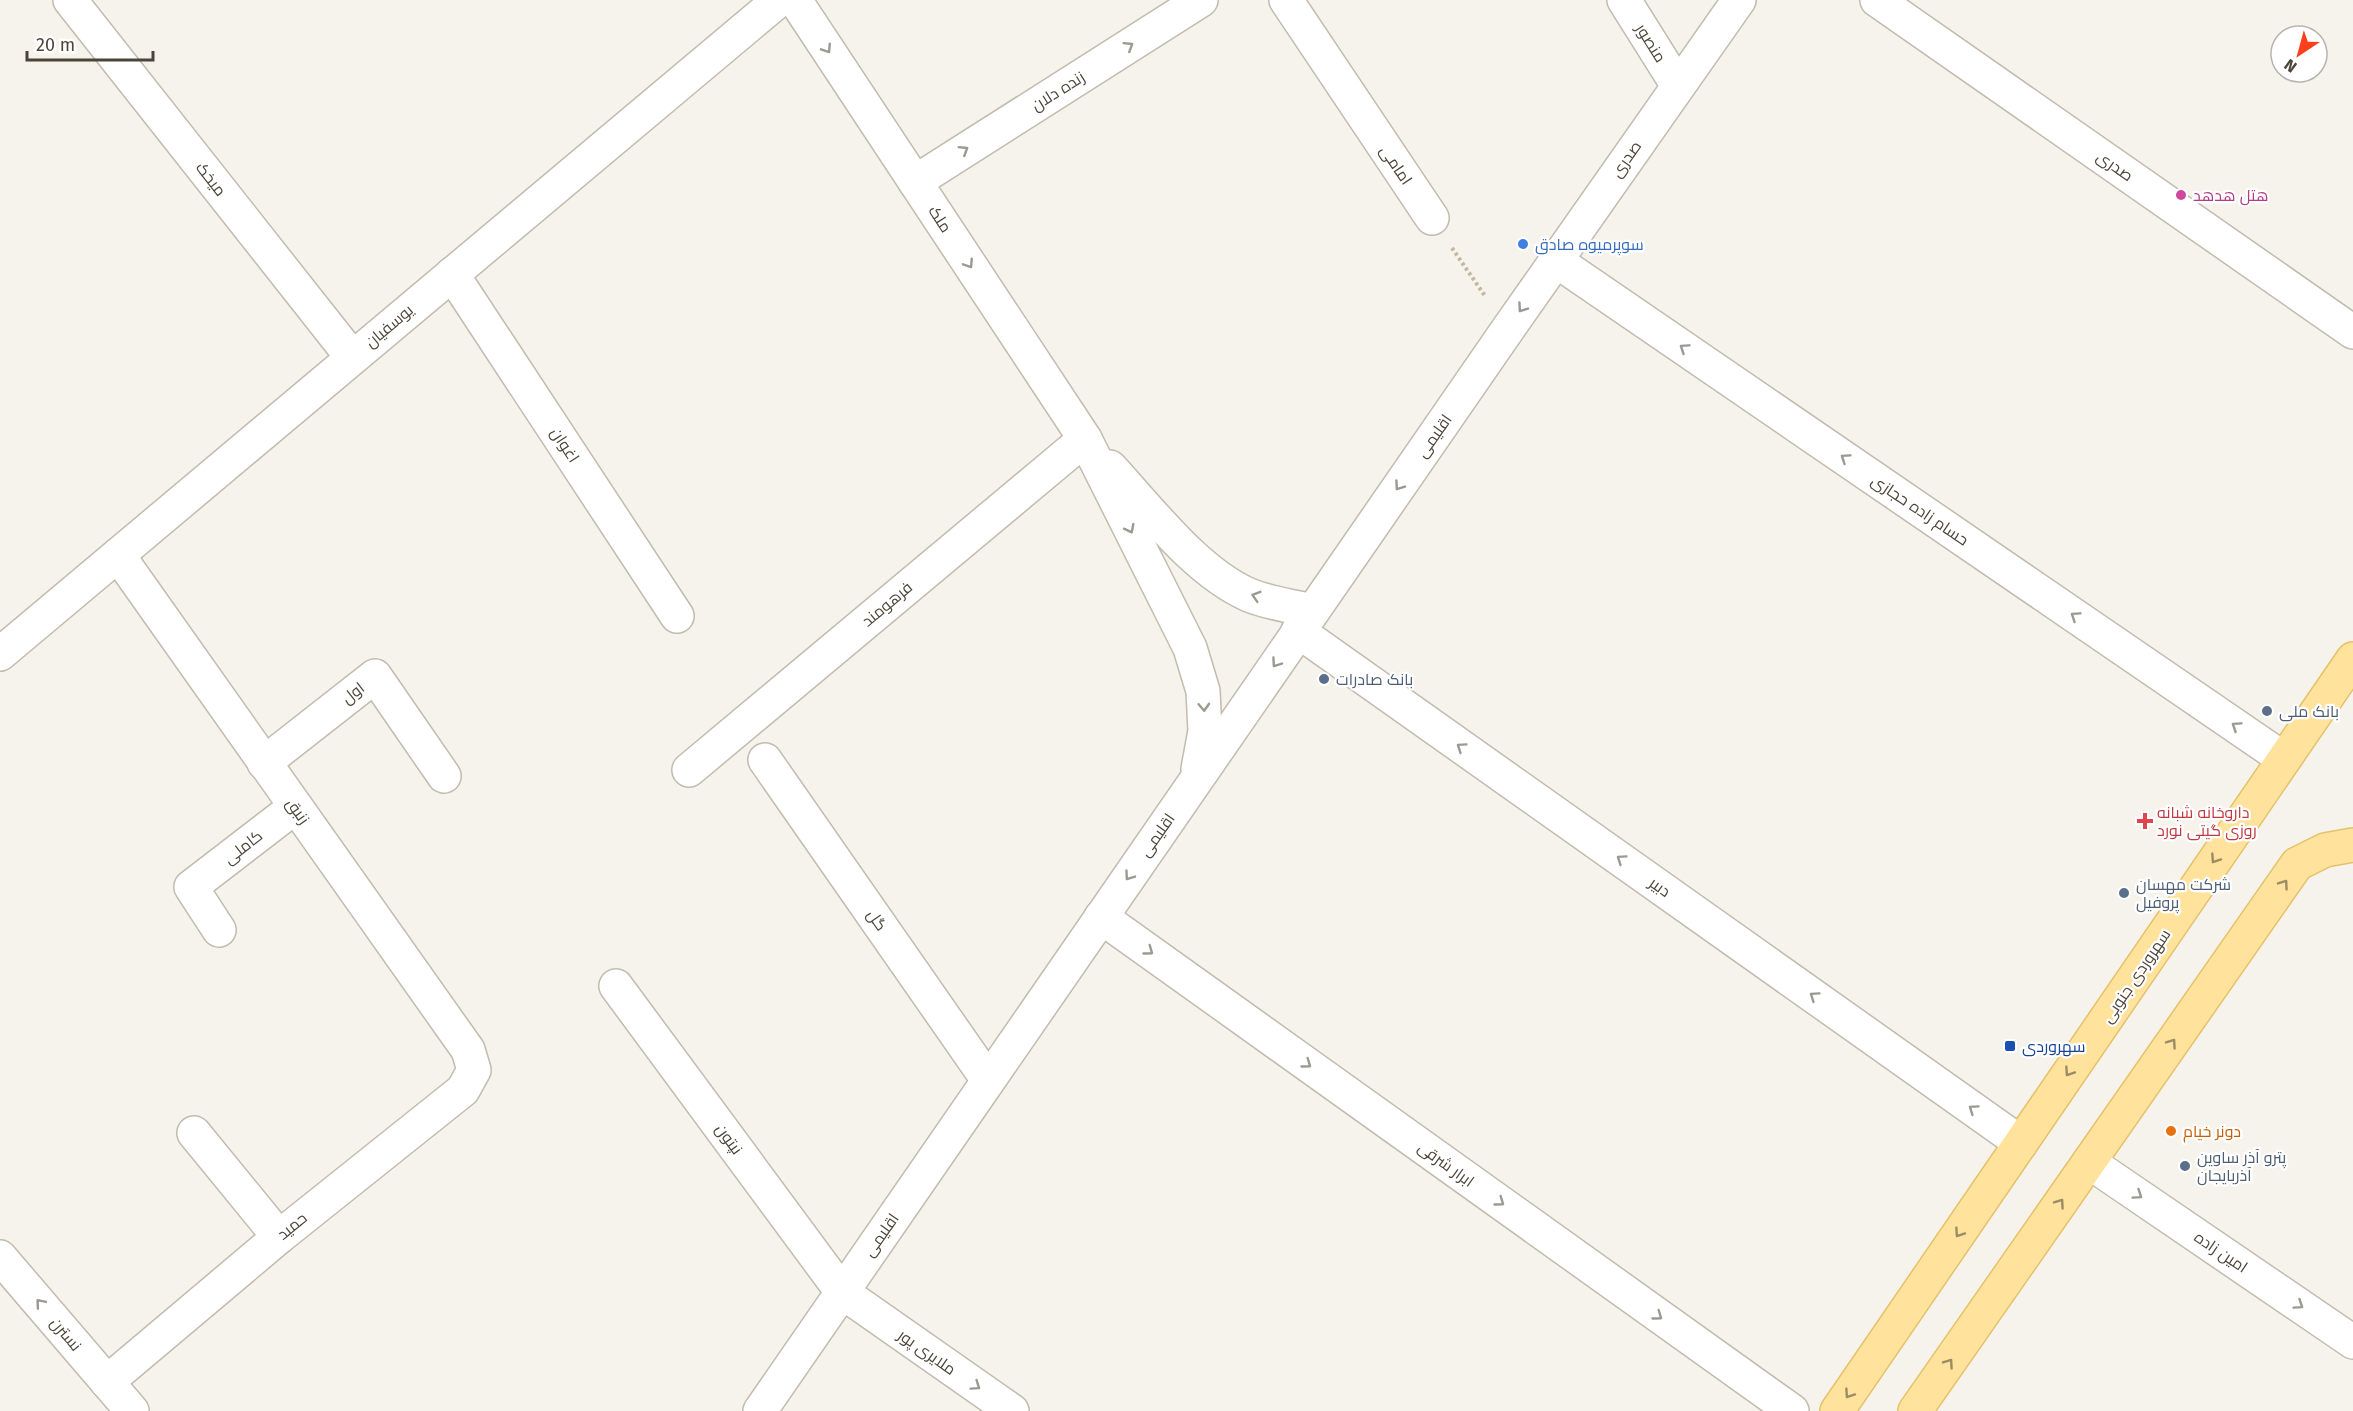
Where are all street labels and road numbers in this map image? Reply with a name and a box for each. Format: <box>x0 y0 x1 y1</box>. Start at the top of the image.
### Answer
street label: منصور <box>1631 19 1670 66</box>
street label: زنده دلان <box>1028 67 1089 116</box>
street label: صدری <box>1607 137 1646 182</box>
street label: امامی <box>1375 142 1416 189</box>
street label: صدری <box>2092 147 2137 186</box>
street label: میخک <box>192 158 230 200</box>
street label: ملک <box>924 202 956 236</box>
street label: یوسفیان <box>361 300 418 352</box>
street label: اقلیمی <box>1412 411 1457 462</box>
street label: اغوان <box>546 424 583 467</box>
street label: حسام زاده حجازی <box>1867 470 1972 551</box>
street label: فرهومند <box>858 577 916 631</box>
street label: اول <box>338 678 369 709</box>
street label: زنبق <box>282 794 314 828</box>
street label: اقلیمی <box>1135 810 1180 861</box>
street label: کاملی <box>220 826 267 869</box>
street label: دبیر <box>1645 872 1674 901</box>
street label: گل <box>862 906 891 935</box>
street label: سهروردی جنوبی <box>2098 925 2175 1027</box>
street label: نپتون <box>711 1120 747 1159</box>
street label: ابرار شرقی <box>1414 1137 1478 1191</box>
street label: حمید <box>273 1208 311 1244</box>
street label: اقلیمی <box>859 1210 904 1261</box>
street label: امین زاده <box>2190 1227 2251 1278</box>
street label: نسترن <box>46 1313 86 1355</box>
street label: ملایری پور <box>892 1325 960 1380</box>

